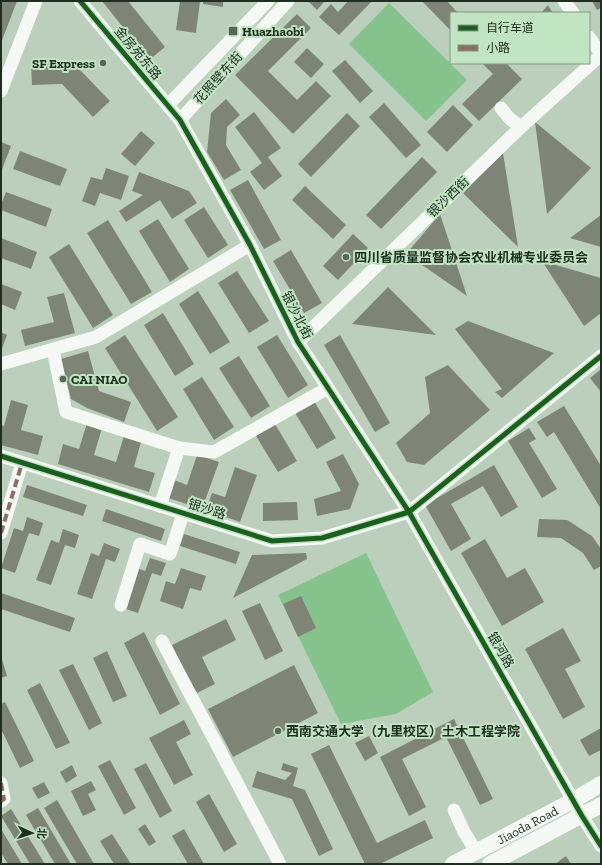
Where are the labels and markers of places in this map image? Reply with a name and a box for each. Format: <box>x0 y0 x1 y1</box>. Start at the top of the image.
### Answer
place label: Huazhaobi <box>242 24 304 39</box>
marker: Huazhaobi <box>227 25 239 37</box>
place label: SF Express <box>32 56 95 71</box>
marker: SF Express <box>98 58 108 68</box>
place label: 四川省质量监督协会农业机械专业委员会 <box>354 250 588 265</box>
marker: 四川省质量监督协会农业机械专业委员会 <box>341 252 351 262</box>
place label: CAI NIAO <box>71 372 128 387</box>
marker: CAI NIAO <box>58 374 68 384</box>
place label: 西南交通大学（九里校区）土木工程学院 <box>286 724 520 739</box>
marker: 西南交通大学（九里校区）土木工程学院 <box>273 726 283 736</box>

